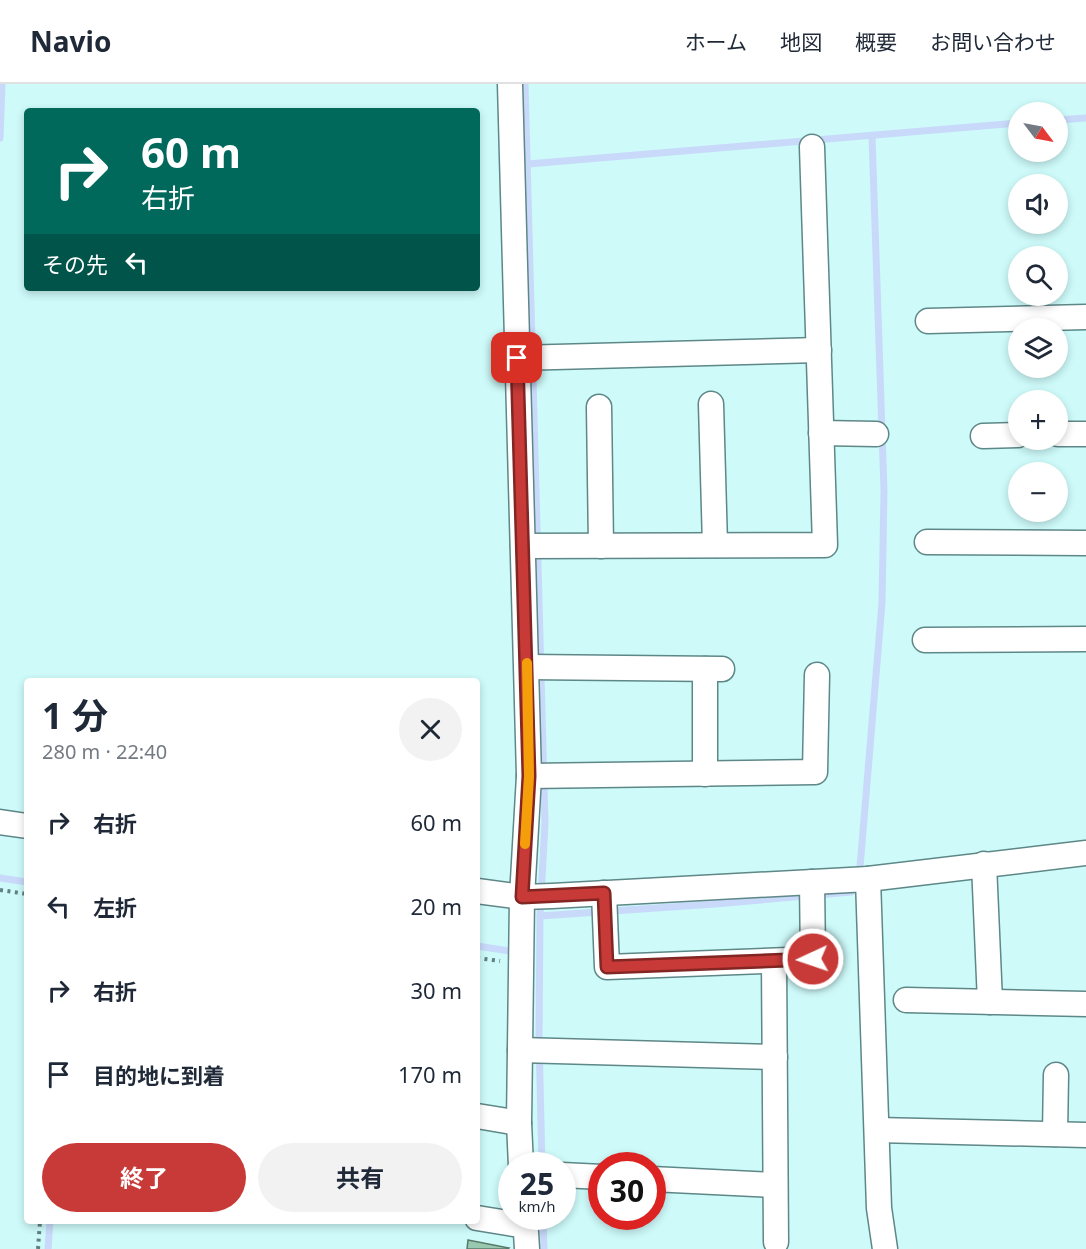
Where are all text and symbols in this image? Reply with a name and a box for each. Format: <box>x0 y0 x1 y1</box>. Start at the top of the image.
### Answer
text: Navio <box>30 22 111 60</box>
text: ホーム <box>685 28 747 56</box>
text: 地図 <box>780 28 822 56</box>
text: 概要 <box>855 28 897 56</box>
text: お問い合わせ <box>930 28 1056 56</box>
north arrow <box>1008 102 1068 162</box>
map controls <box>1008 102 1068 522</box>
text: 60 m <box>141 123 241 180</box>
icon: right <box>42 132 120 210</box>
button: sound <box>1008 174 1068 234</box>
text: 右折 <box>141 179 195 216</box>
icon: left <box>120 246 153 279</box>
button: search <box>1008 246 1068 306</box>
text: その先 <box>42 249 108 279</box>
button: layers <box>1008 318 1068 378</box>
pin <box>491 332 542 383</box>
icon: arrive <box>500 341 533 374</box>
button: + <box>1008 390 1068 450</box>
button: − <box>1008 462 1068 522</box>
text: 1 分 <box>42 691 108 740</box>
button: close <box>399 698 462 761</box>
text: 280 m · 22:40 <box>42 738 167 765</box>
icon: right <box>42 806 75 839</box>
text: 60 m <box>411 807 462 837</box>
text: 右折 <box>93 808 137 838</box>
icon: left <box>42 890 75 923</box>
text: 20 m <box>411 891 462 921</box>
text: 左折 <box>93 892 137 922</box>
position arrow <box>781 927 845 991</box>
icon: right <box>42 974 75 1007</box>
text: 30 m <box>411 975 462 1005</box>
text: 右折 <box>93 976 137 1006</box>
icon: arrive <box>42 1058 75 1091</box>
text: 170 m <box>398 1059 462 1089</box>
text: 目的地に到着 <box>93 1060 225 1090</box>
button: 終了 <box>42 1143 246 1212</box>
button: 共有 <box>258 1143 462 1212</box>
speed limit sign: 30 <box>588 1152 666 1230</box>
text: 25 <box>520 1163 554 1204</box>
text: km/h <box>519 1196 555 1216</box>

